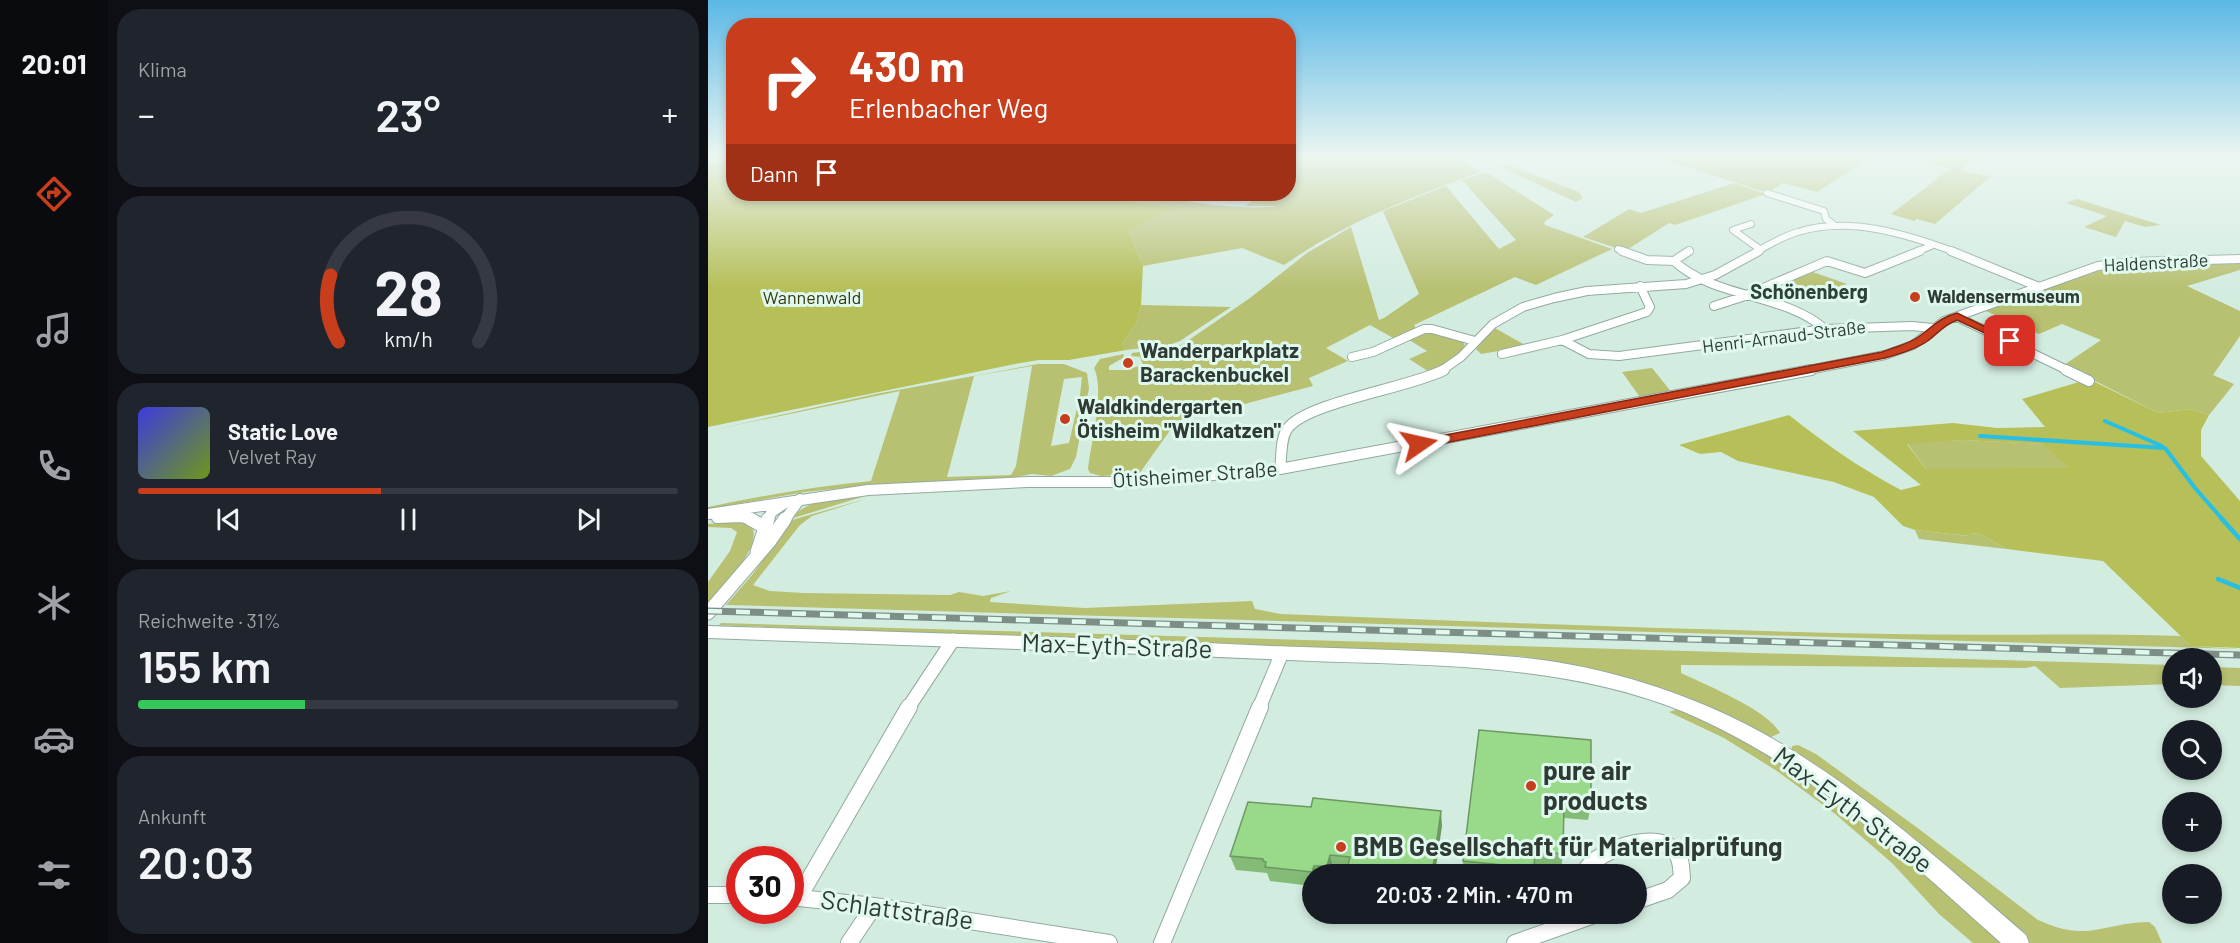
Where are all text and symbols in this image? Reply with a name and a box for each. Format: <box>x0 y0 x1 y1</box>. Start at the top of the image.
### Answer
text: 430 m <box>849 40 965 90</box>
icon: right <box>750 42 828 120</box>
text: 20:01 <box>22 47 87 79</box>
text: Klima <box>138 57 187 81</box>
text: 23° <box>375 87 441 141</box>
text: Erlenbacher Weg <box>849 91 1048 123</box>
text: − <box>138 94 155 134</box>
text: + <box>662 94 678 134</box>
icon: arrive <box>810 156 843 189</box>
text: Dann <box>750 160 798 186</box>
icon: directions <box>33 173 75 215</box>
street label: Haldenstraße <box>2103 248 2209 276</box>
text: 28 <box>374 254 442 328</box>
district label: Schönenberg <box>1750 279 1868 303</box>
place label: Waldensermuseum <box>1927 285 2080 307</box>
park label: Wannenwald <box>763 286 861 308</box>
marker: Waldensermuseum <box>1908 290 1922 304</box>
icon: music <box>33 309 75 351</box>
street label: Henri-Arnaud-Straße <box>1701 315 1867 357</box>
pin <box>1984 315 2035 366</box>
icon: arrive <box>1993 324 2026 357</box>
text: km/h <box>384 326 432 351</box>
place label: Wanderparkplatz Barackenbuckel <box>1140 337 1299 386</box>
marker: Wanderparkplatz Barackenbuckel <box>1121 356 1135 370</box>
place label: Waldkindergarten Ötisheim "Wildkatzen" <box>1077 393 1282 442</box>
marker: Waldkindergarten Ötisheim "Wildkatzen" <box>1058 412 1072 426</box>
position arrow <box>1387 412 1451 476</box>
text: Static Love <box>228 418 338 444</box>
text: Velvet Ray <box>228 444 317 468</box>
icon: phone <box>33 445 75 487</box>
street label: Ötisheimer Straße <box>1112 455 1278 492</box>
icon: previous <box>212 503 245 536</box>
icon: pause <box>392 503 425 536</box>
icon: next <box>572 503 605 536</box>
icon: climate <box>33 582 75 624</box>
text: Reichweite · 31% <box>138 608 281 632</box>
street label: Max-Eyth-Straße <box>1021 626 1213 663</box>
text: 155 km <box>138 638 271 692</box>
map controls <box>2162 648 2222 924</box>
button: sound <box>2162 648 2222 708</box>
icon: car <box>33 718 75 760</box>
button: search <box>2162 720 2222 780</box>
street label: Max-Eyth-Straße <box>1768 739 1939 879</box>
place label: pure air products <box>1543 754 1648 815</box>
marker: pure air products <box>1524 779 1538 793</box>
button: + <box>2162 792 2222 852</box>
text: Ankunft <box>138 804 207 828</box>
place label: BMB Gesellschaft für Materialprüfung <box>1353 830 1783 861</box>
text: 20:03 <box>138 834 254 888</box>
marker: BMB Gesellschaft für Materialprüfung <box>1334 840 1348 854</box>
speed limit sign: 30 <box>726 846 804 924</box>
icon: filters <box>33 854 75 896</box>
button: − <box>2162 864 2222 924</box>
text: 20:03 · 2 Min. · 470 m <box>1376 881 1573 907</box>
street label: Schlattstraße <box>819 882 976 935</box>

